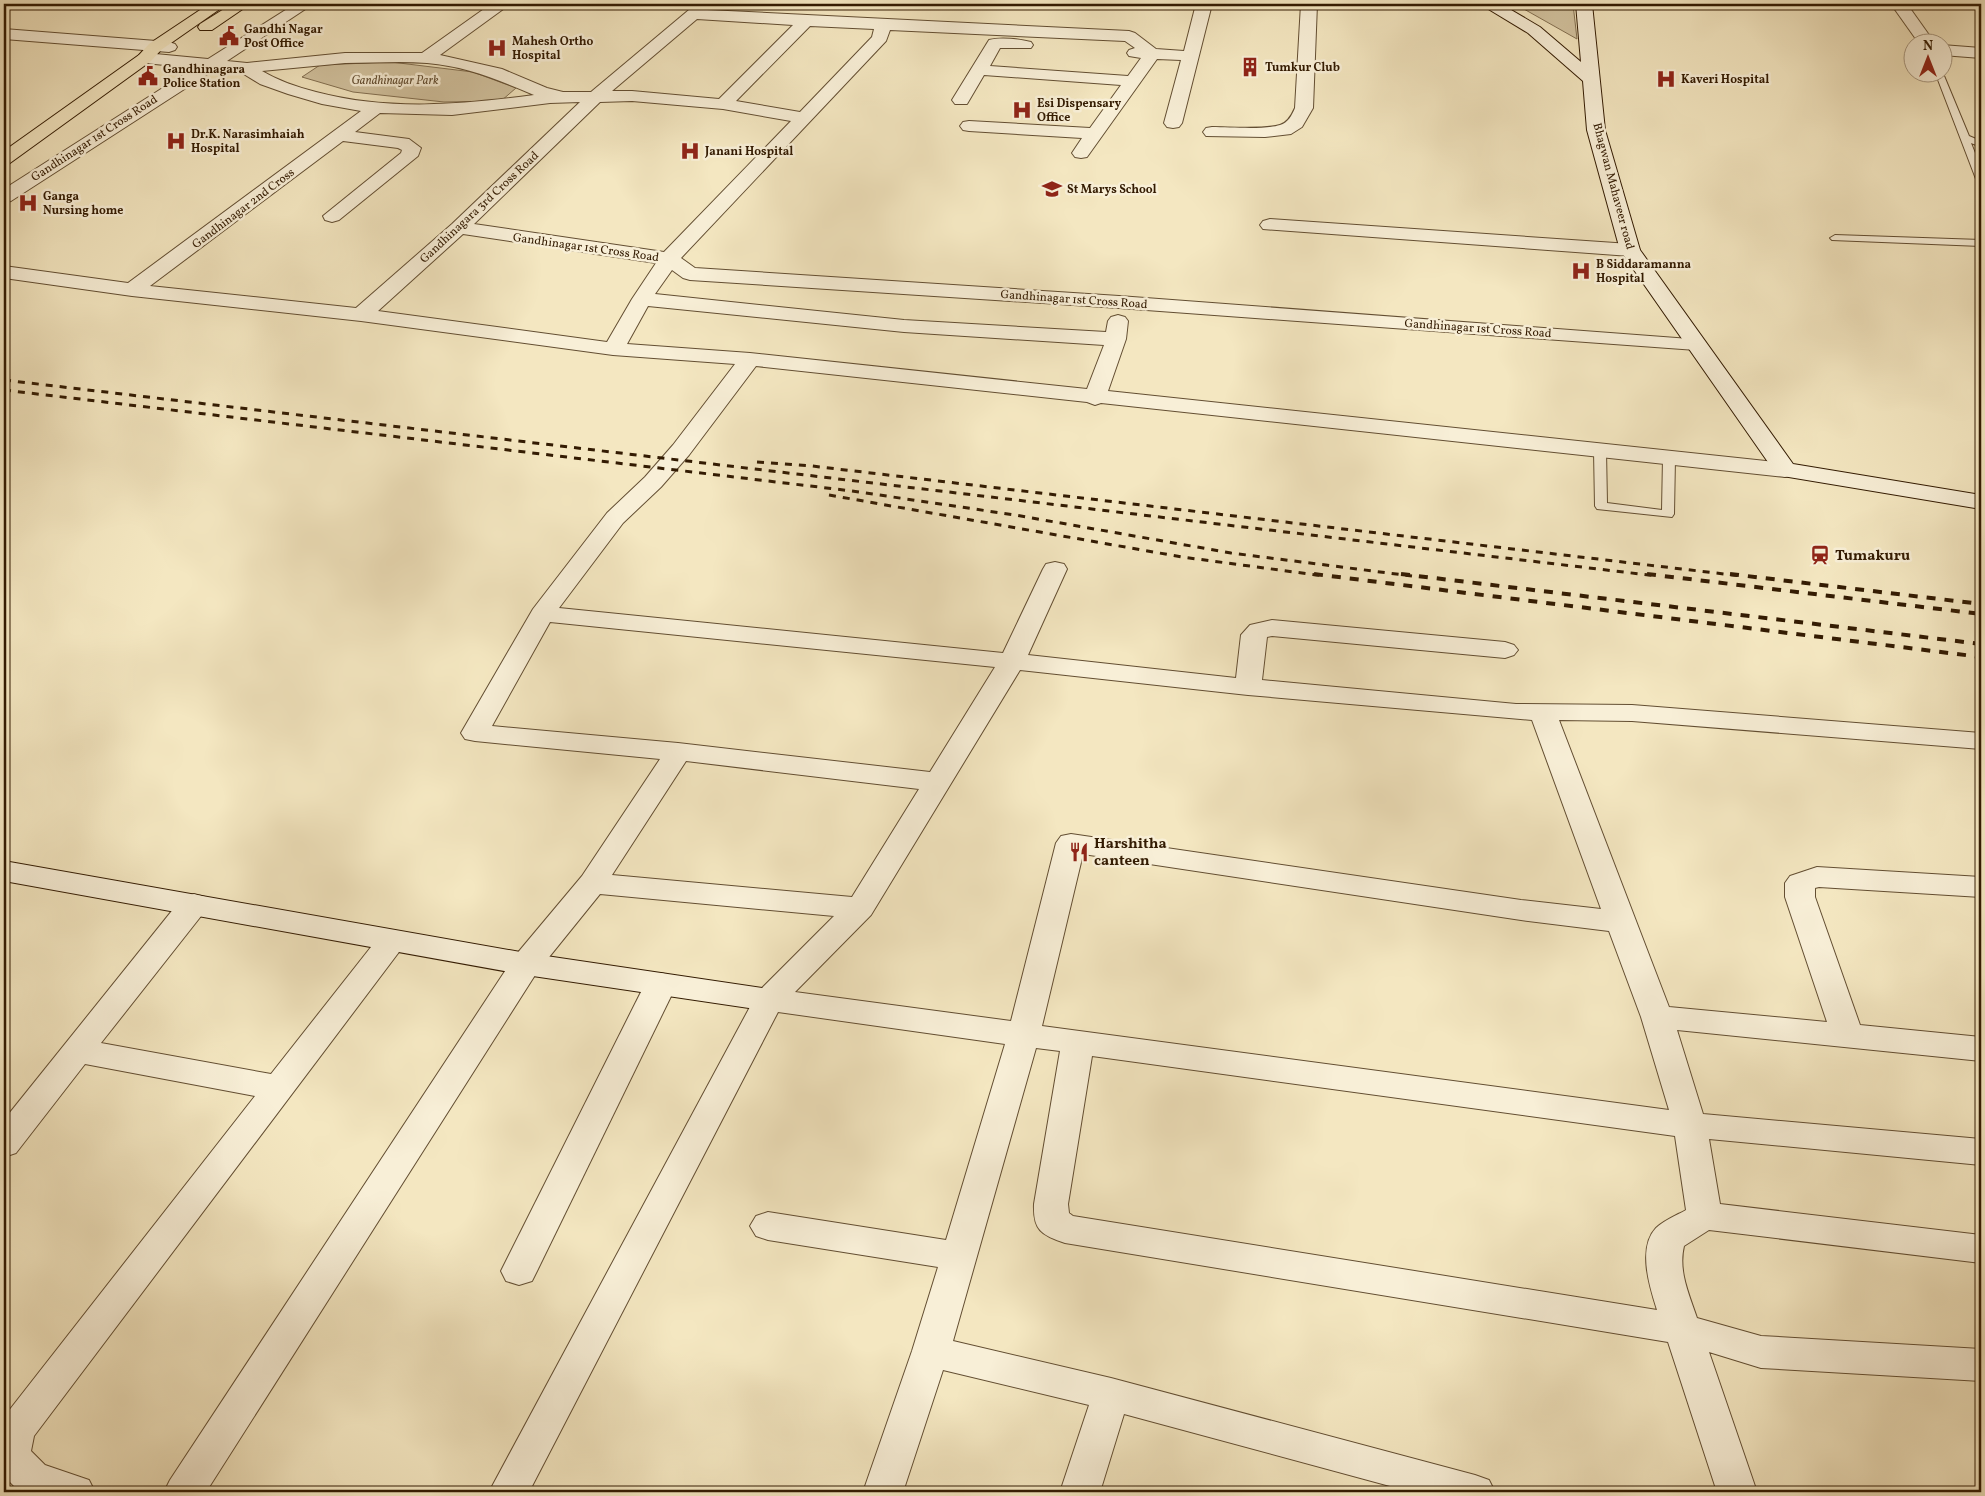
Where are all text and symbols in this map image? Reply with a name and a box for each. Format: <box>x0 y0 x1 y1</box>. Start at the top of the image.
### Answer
place label: Gandhi Nagar Post Office <box>244 22 323 52</box>
public building icon: Gandhi Nagar Post Office <box>218 25 240 47</box>
north arrow <box>1902 32 1952 82</box>
place label: Mahesh Ortho Hospital <box>512 34 593 64</box>
hospital icon: Mahesh Ortho Hospital <box>486 37 508 59</box>
text: N <box>1923 37 1933 56</box>
building icon: Tumkur Club <box>1239 56 1261 78</box>
place label: Tumkur Club <box>1265 60 1340 76</box>
place label: Gandhinagara Police Station <box>163 62 246 92</box>
public building icon: Gandhinagara Police Station <box>137 65 159 87</box>
hospital icon: Kaveri Hospital <box>1655 68 1677 90</box>
place label: Kaveri Hospital <box>1681 72 1769 88</box>
park label: Gandhinagar Park <box>351 73 439 89</box>
street label: Gandhinagar 1st Cross Road <box>28 92 161 186</box>
place label: Esi Dispensary Office <box>1037 96 1121 126</box>
hospital icon: Esi Dispensary Office <box>1011 99 1033 121</box>
street label: Bhagwan Mahaveer road <box>1588 121 1638 252</box>
place label: Dr.K. Narasimhaiah Hospital <box>191 127 305 157</box>
hospital icon: Dr.K. Narasimhaiah Hospital <box>165 130 187 152</box>
hospital icon: Janani Hospital <box>679 140 701 162</box>
place label: Janani Hospital <box>704 144 793 160</box>
street label: Gandhinagara 3rd Cross Road <box>417 148 543 267</box>
street label: Gandhinagar 2nd Cross <box>189 165 298 253</box>
school or university icon: St Marys School <box>1041 178 1063 200</box>
place label: St Marys School <box>1067 182 1157 198</box>
place label: Ganga Nursing home <box>43 189 123 219</box>
hospital icon: Ganga Nursing home <box>17 192 39 214</box>
street label: Gandhinagar 1st Cross Road <box>512 230 660 266</box>
place label: B Siddaramanna Hospital <box>1596 257 1692 287</box>
hospital icon: B Siddaramanna Hospital <box>1570 260 1592 282</box>
street label: Gandhinagar 1st Cross Road <box>1000 287 1148 313</box>
street label: Gandhinagar 1st Cross Road <box>1404 316 1552 342</box>
station icon: Tumakuru <box>1809 544 1831 566</box>
place label: Tumakuru <box>1835 546 1910 567</box>
place label: Harshitha canteen <box>1094 834 1167 872</box>
restaurant icon: Harshitha canteen <box>1068 841 1090 863</box>

